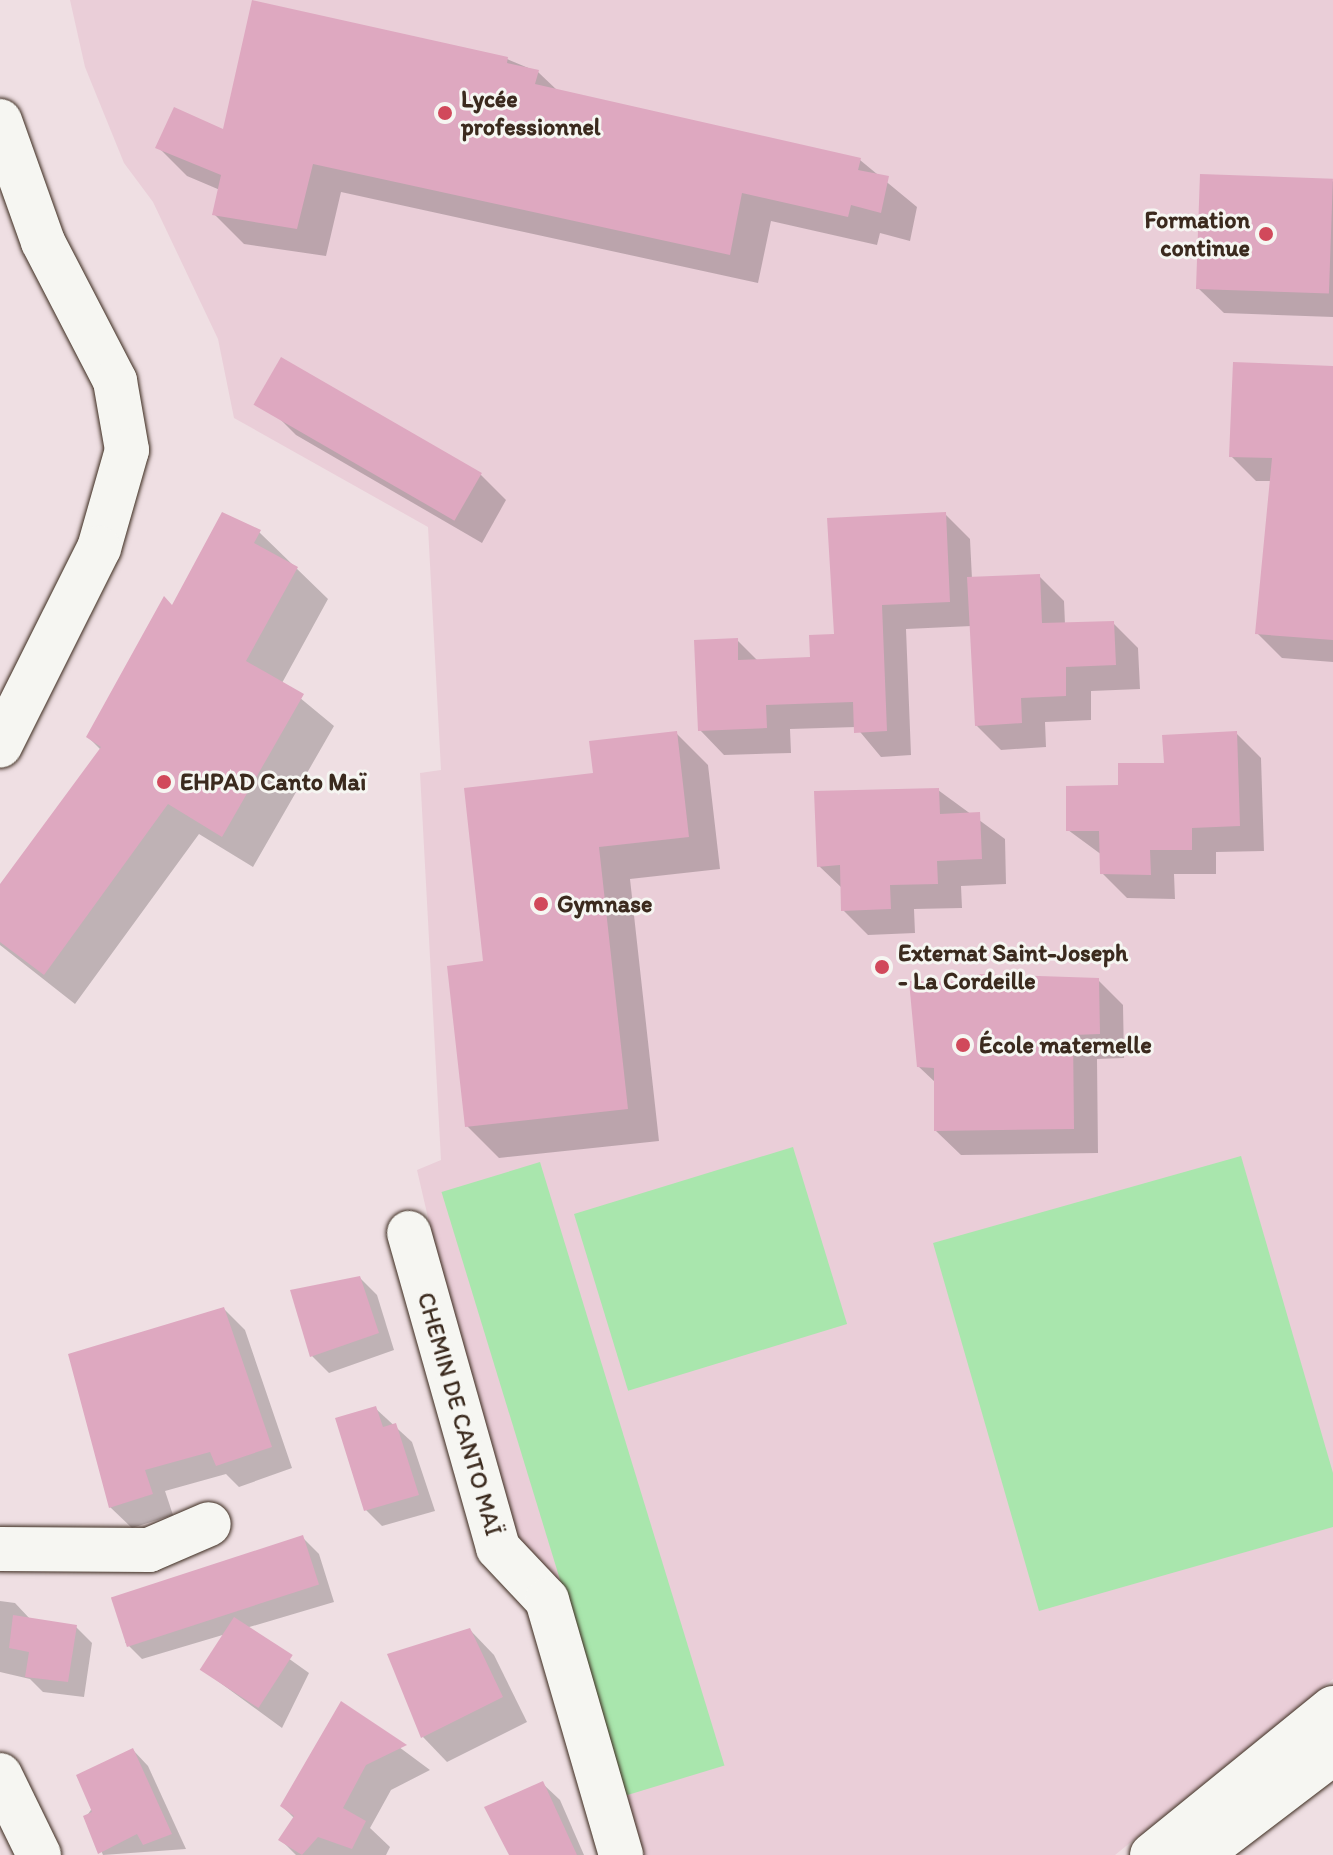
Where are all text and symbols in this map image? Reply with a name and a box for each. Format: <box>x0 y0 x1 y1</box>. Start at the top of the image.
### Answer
place label: Lycée professionnel <box>461 85 601 141</box>
marker: Lycée professionnel <box>436 104 454 122</box>
place label: Formation continue <box>1145 206 1250 262</box>
marker: Formation continue <box>1257 225 1275 243</box>
place label: EHPAD Canto Maï <box>180 768 366 796</box>
marker: EHPAD Canto Maï <box>155 773 173 791</box>
place label: Gymnase <box>557 890 652 918</box>
marker: Gymnase <box>532 895 550 913</box>
place label: Externat Saint-Joseph - La Cordeille <box>898 939 1127 995</box>
marker: Externat Saint-Joseph - La Cordeille <box>873 958 891 976</box>
place label: École maternelle <box>979 1031 1152 1059</box>
marker: École maternelle <box>954 1036 972 1054</box>
street label: CHEMIN DE CANTO MAÏ <box>411 1289 509 1539</box>

